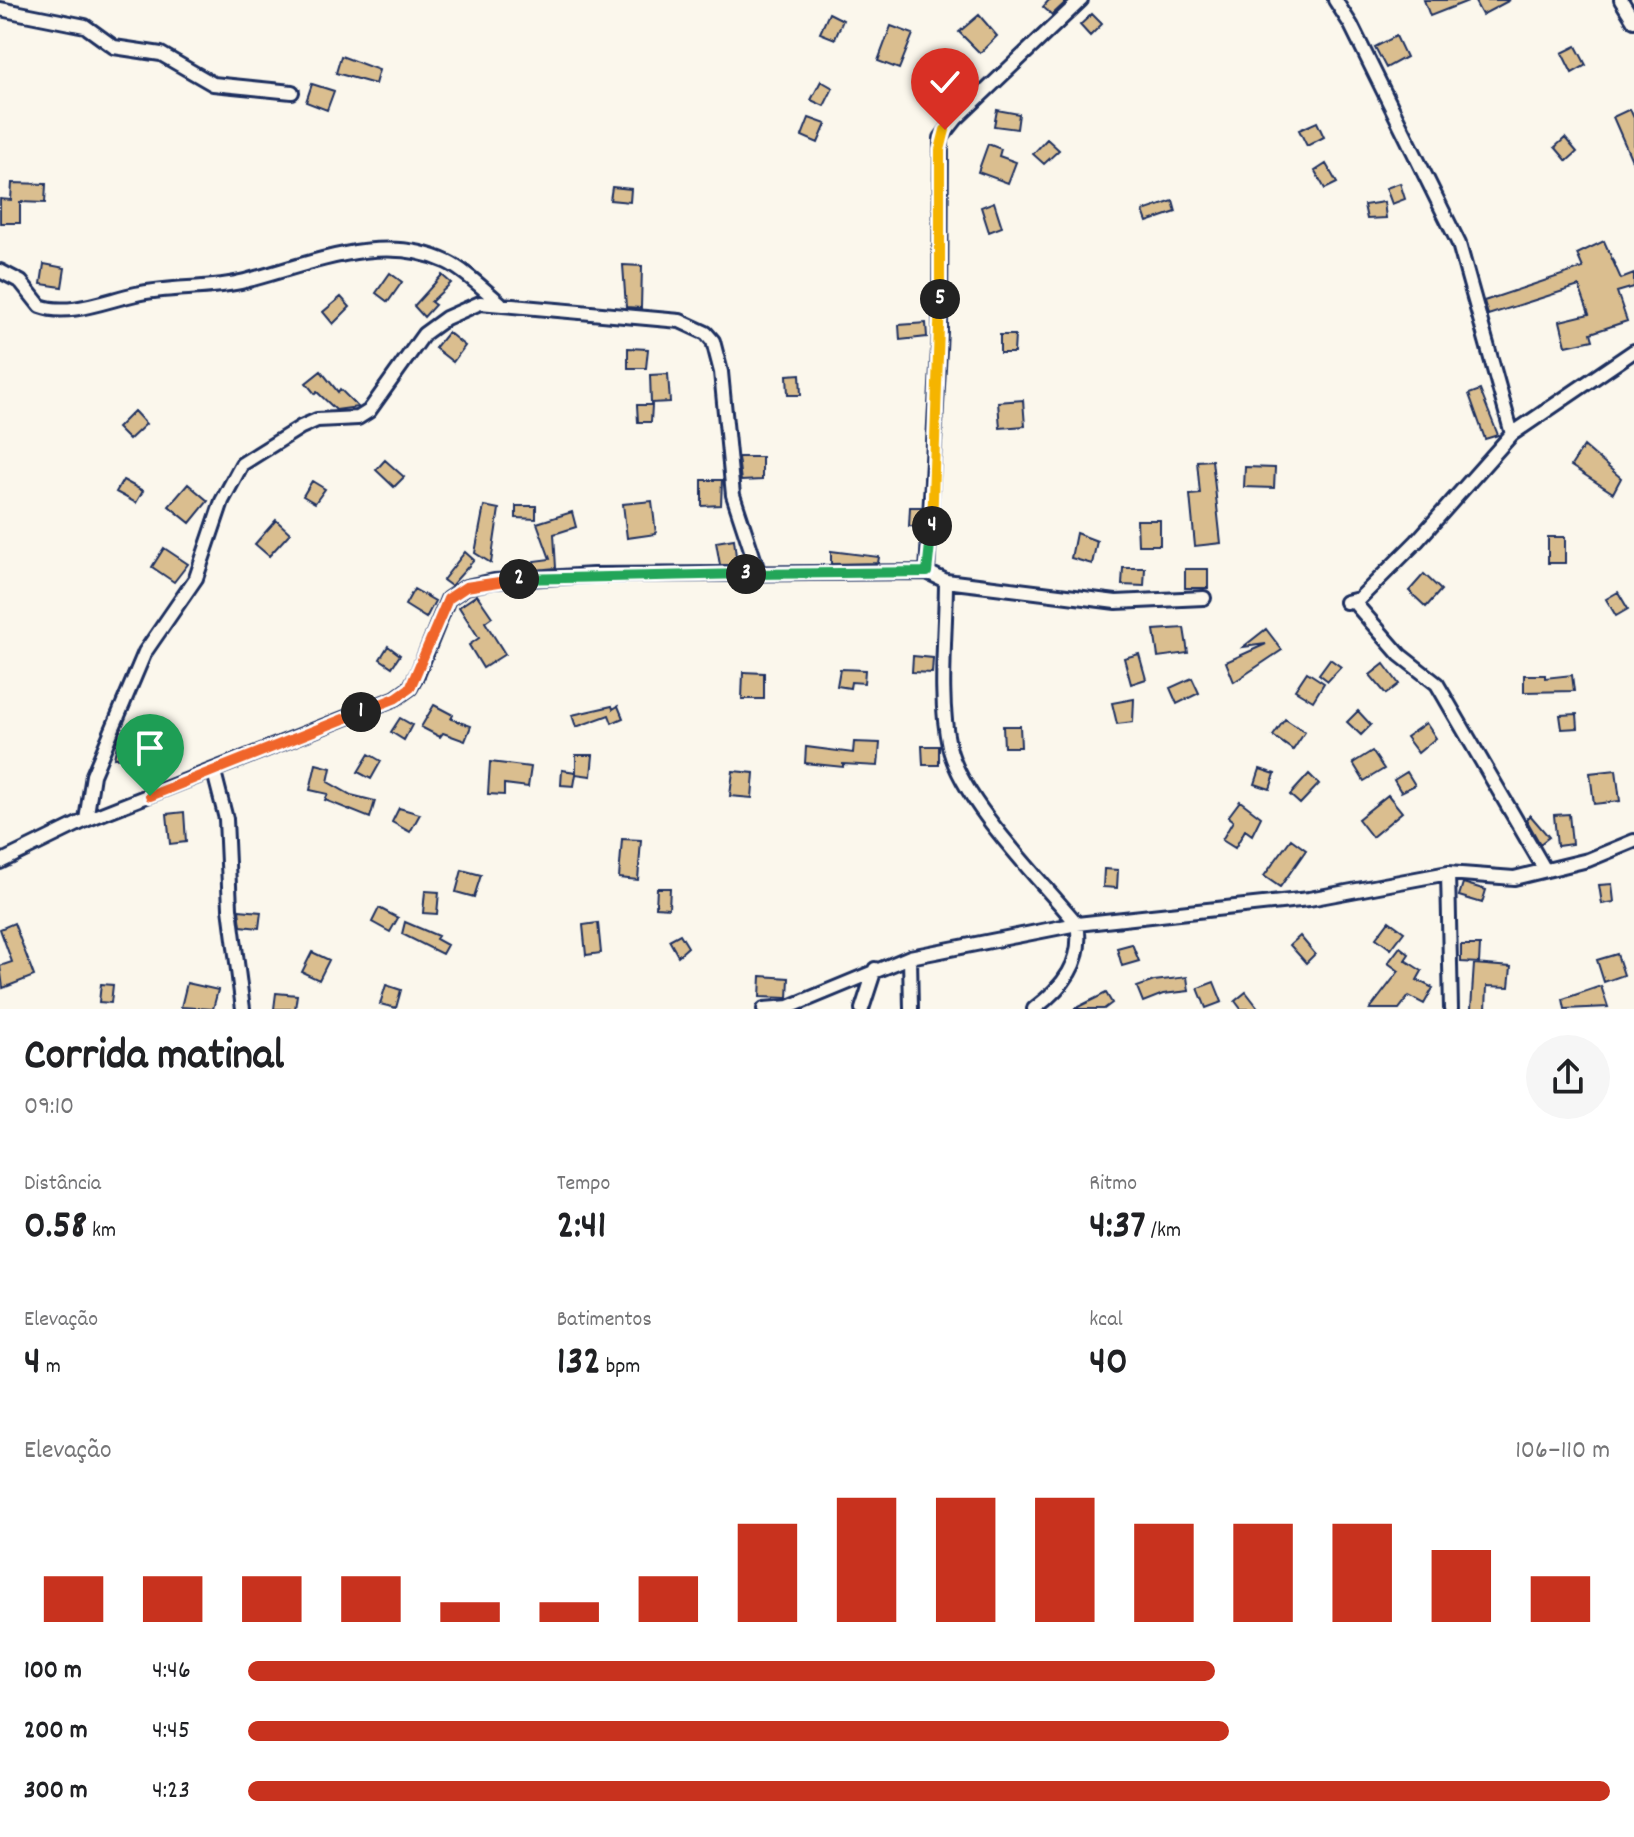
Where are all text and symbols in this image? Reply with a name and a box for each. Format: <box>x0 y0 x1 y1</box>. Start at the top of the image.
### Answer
pin <box>911 48 979 130</box>
icon: check <box>923 60 967 104</box>
pin: 5 <box>920 279 960 319</box>
text: 5 <box>935 283 945 314</box>
pin: 4 <box>912 506 952 546</box>
text: 4 <box>927 510 937 541</box>
pin: 3 <box>726 554 766 594</box>
text: 3 <box>741 558 751 589</box>
pin: 2 <box>499 559 539 599</box>
text: 2 <box>514 563 524 594</box>
pin: 1 <box>341 692 381 732</box>
text: 1 <box>359 696 363 727</box>
pin <box>116 714 184 796</box>
icon: arrive <box>128 726 172 770</box>
text: Corrida matinal <box>24 1027 284 1090</box>
button: share <box>1526 1035 1610 1119</box>
text: 09:10 <box>24 1089 74 1126</box>
text: Distância <box>24 1169 101 1200</box>
text: Tempo <box>557 1169 610 1200</box>
text: Ritmo <box>1089 1169 1137 1200</box>
text: 0.58 <box>24 1200 87 1257</box>
text: 2:41 <box>557 1200 606 1257</box>
text: 4:37 <box>1089 1200 1146 1257</box>
text: km <box>87 1216 116 1247</box>
text: /km <box>1146 1216 1181 1247</box>
text: Elevação <box>24 1305 98 1336</box>
text: Batimentos <box>557 1305 652 1336</box>
text: kcal <box>1089 1305 1123 1336</box>
text: 4 <box>24 1336 41 1393</box>
text: 132 <box>557 1336 601 1393</box>
text: 40 <box>1089 1336 1128 1393</box>
text: m <box>41 1352 61 1383</box>
text: bpm <box>601 1352 640 1383</box>
text: Elevação <box>24 1433 111 1470</box>
text: 106–110 m <box>1515 1433 1610 1470</box>
text: 100 m <box>24 1653 82 1690</box>
text: 4:46 <box>152 1653 191 1690</box>
text: 200 m <box>24 1713 88 1750</box>
text: 4:45 <box>152 1713 190 1750</box>
text: 300 m <box>24 1773 88 1810</box>
text: 4:23 <box>152 1773 190 1810</box>

